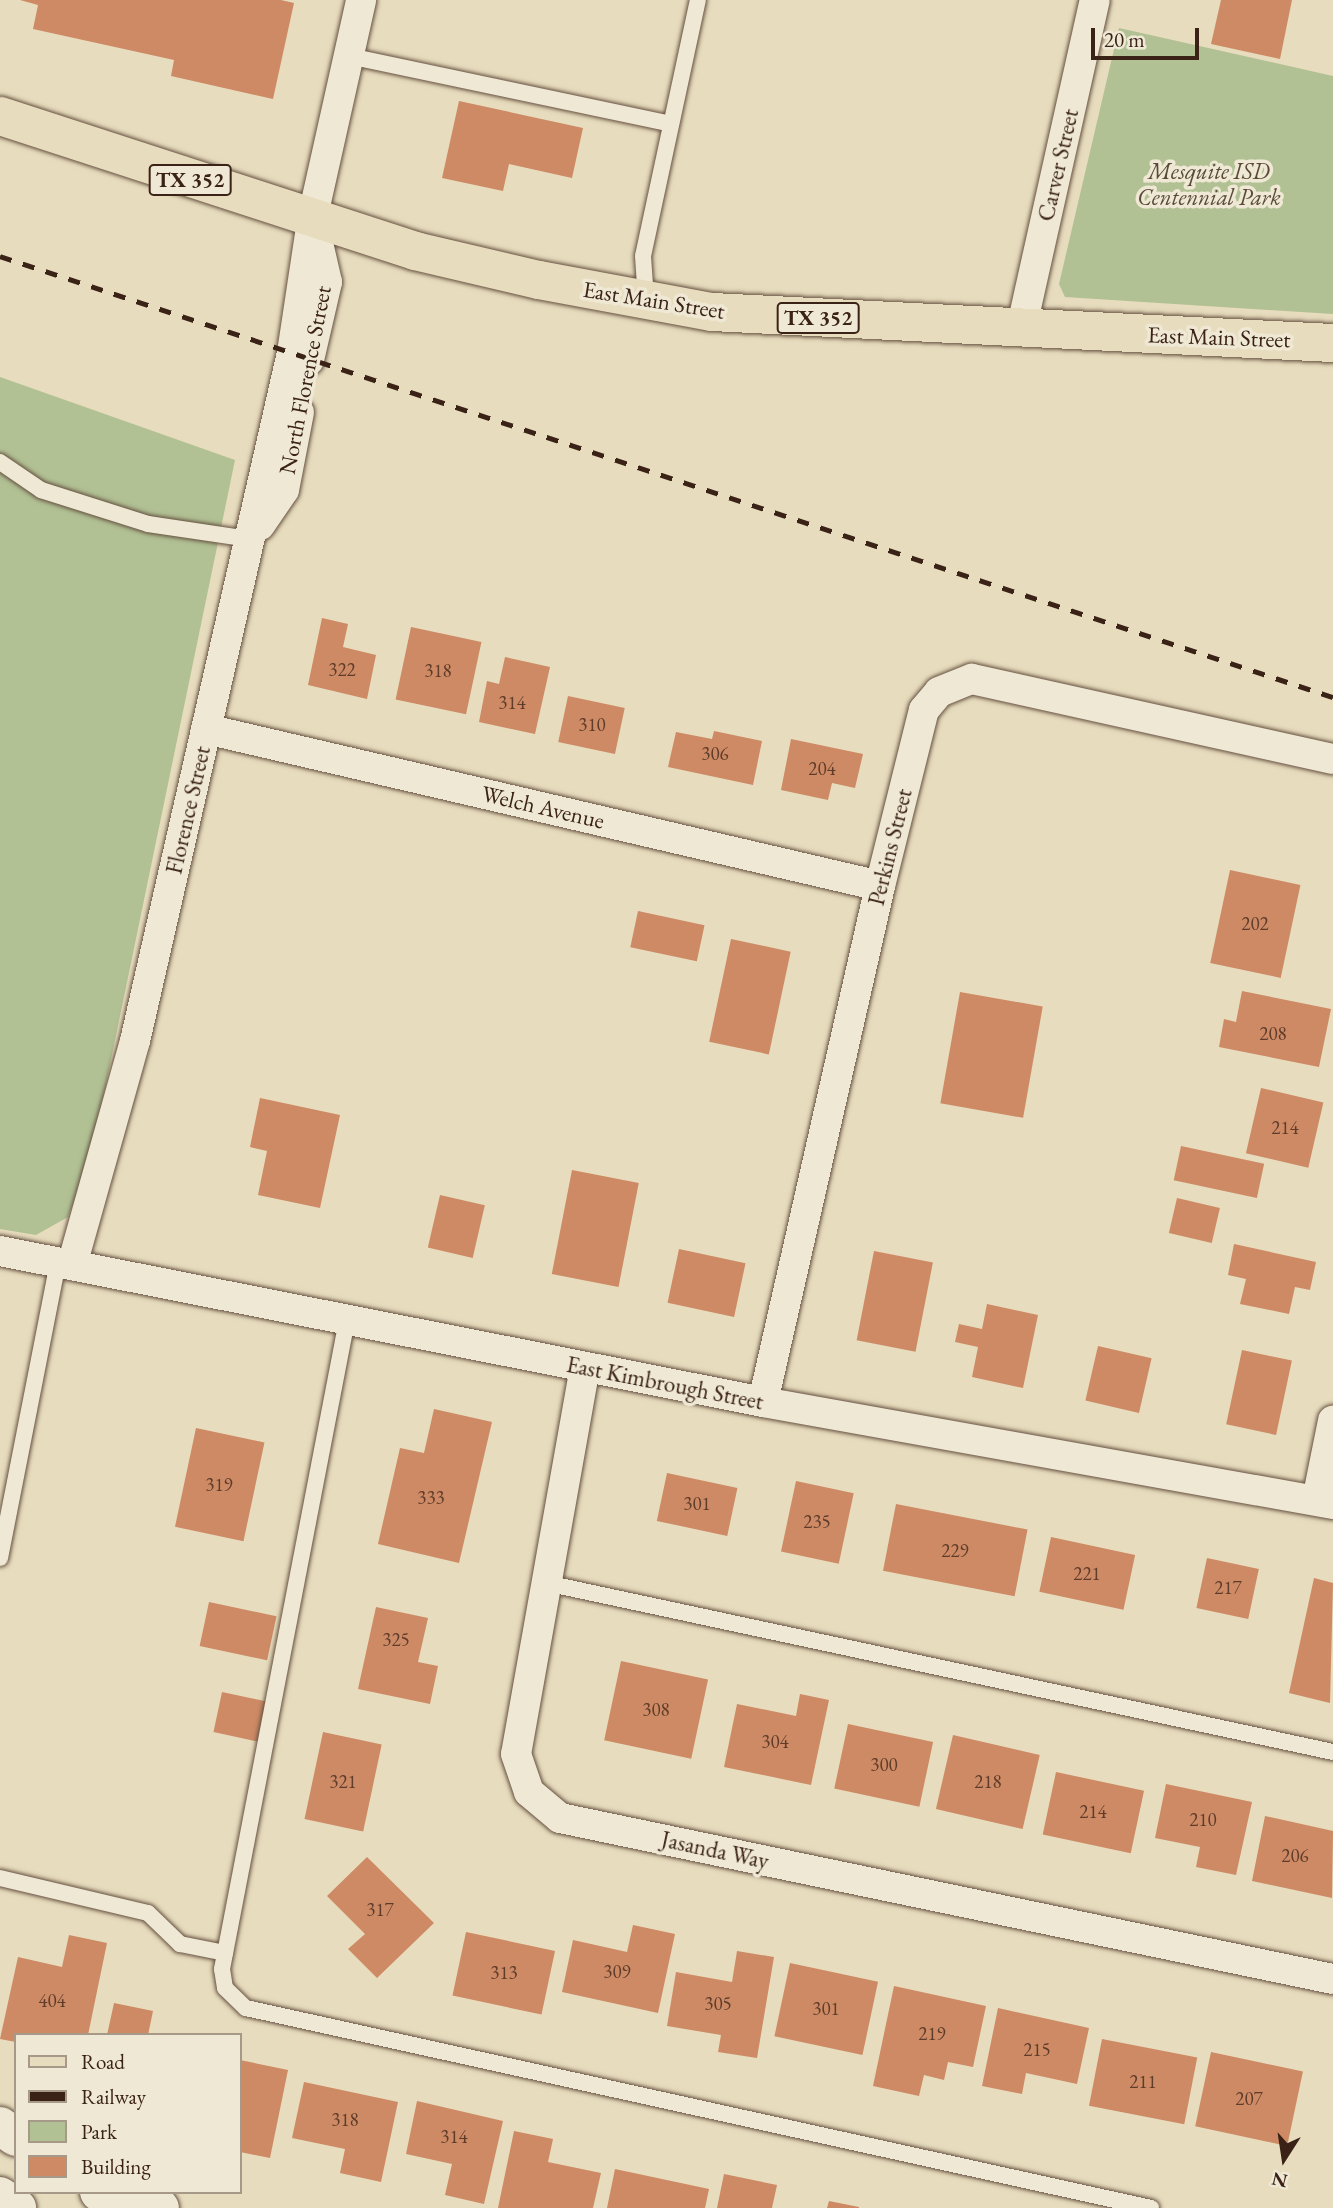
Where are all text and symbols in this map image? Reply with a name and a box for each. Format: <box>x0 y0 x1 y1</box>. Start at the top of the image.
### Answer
scale bar <box>1095 14 1204 58</box>
text: 20 m <box>1104 26 1145 53</box>
street label: Carver Street <box>1032 106 1084 224</box>
park label: Mesquite ISD Centennial Park <box>1137 157 1281 211</box>
road number: TX 352 <box>148 162 232 198</box>
street label: East Main Street <box>581 275 727 325</box>
street label: North Florence Street <box>273 283 337 477</box>
road number: TX 352 <box>776 300 860 336</box>
street label: East Main Street <box>1147 321 1291 353</box>
house number: 322 <box>328 659 356 681</box>
house number: 318 <box>424 660 452 682</box>
house number: 314 <box>498 692 526 714</box>
house number: 310 <box>578 714 606 736</box>
street label: Florence Street <box>160 743 216 877</box>
house number: 306 <box>701 743 729 765</box>
house number: 204 <box>808 758 836 780</box>
street label: Welch Avenue <box>479 779 607 835</box>
street label: Perkins Street <box>862 786 918 908</box>
house number: 202 <box>1241 913 1269 935</box>
house number: 208 <box>1259 1023 1287 1045</box>
house number: 214 <box>1271 1117 1299 1139</box>
street label: East Kimbrough Street <box>564 1350 766 1416</box>
house number: 319 <box>205 1474 233 1496</box>
house number: 333 <box>417 1487 445 1509</box>
house number: 301 <box>683 1493 711 1515</box>
house number: 235 <box>803 1511 831 1533</box>
house number: 229 <box>941 1540 969 1562</box>
house number: 221 <box>1073 1563 1101 1585</box>
house number: 217 <box>1214 1577 1242 1599</box>
house number: 325 <box>382 1629 410 1651</box>
house number: 308 <box>642 1699 670 1721</box>
house number: 304 <box>761 1731 789 1753</box>
house number: 300 <box>870 1754 898 1776</box>
house number: 321 <box>329 1771 357 1793</box>
house number: 218 <box>974 1771 1002 1793</box>
house number: 214 <box>1079 1801 1107 1823</box>
house number: 210 <box>1189 1809 1217 1831</box>
street label: Jasanda Way <box>659 1825 771 1875</box>
house number: 206 <box>1281 1845 1309 1867</box>
house number: 317 <box>366 1899 394 1921</box>
house number: 309 <box>603 1961 631 1983</box>
house number: 313 <box>490 1962 518 1984</box>
house number: 404 <box>38 1990 66 2012</box>
house number: 305 <box>704 1993 732 2015</box>
house number: 301 <box>812 1998 840 2020</box>
house number: 219 <box>918 2023 946 2045</box>
legend <box>14 2033 242 2194</box>
house number: 215 <box>1023 2039 1051 2061</box>
text: Road <box>81 2048 125 2075</box>
house number: 211 <box>1129 2071 1157 2093</box>
text: Railway <box>81 2083 146 2110</box>
house number: 207 <box>1235 2088 1263 2110</box>
house number: 318 <box>331 2109 359 2131</box>
text: Park <box>81 2118 117 2145</box>
north arrow <box>1249 2124 1319 2194</box>
house number: 314 <box>440 2126 468 2148</box>
text: Building <box>81 2153 151 2180</box>
text: N <box>1269 2166 1290 2194</box>

